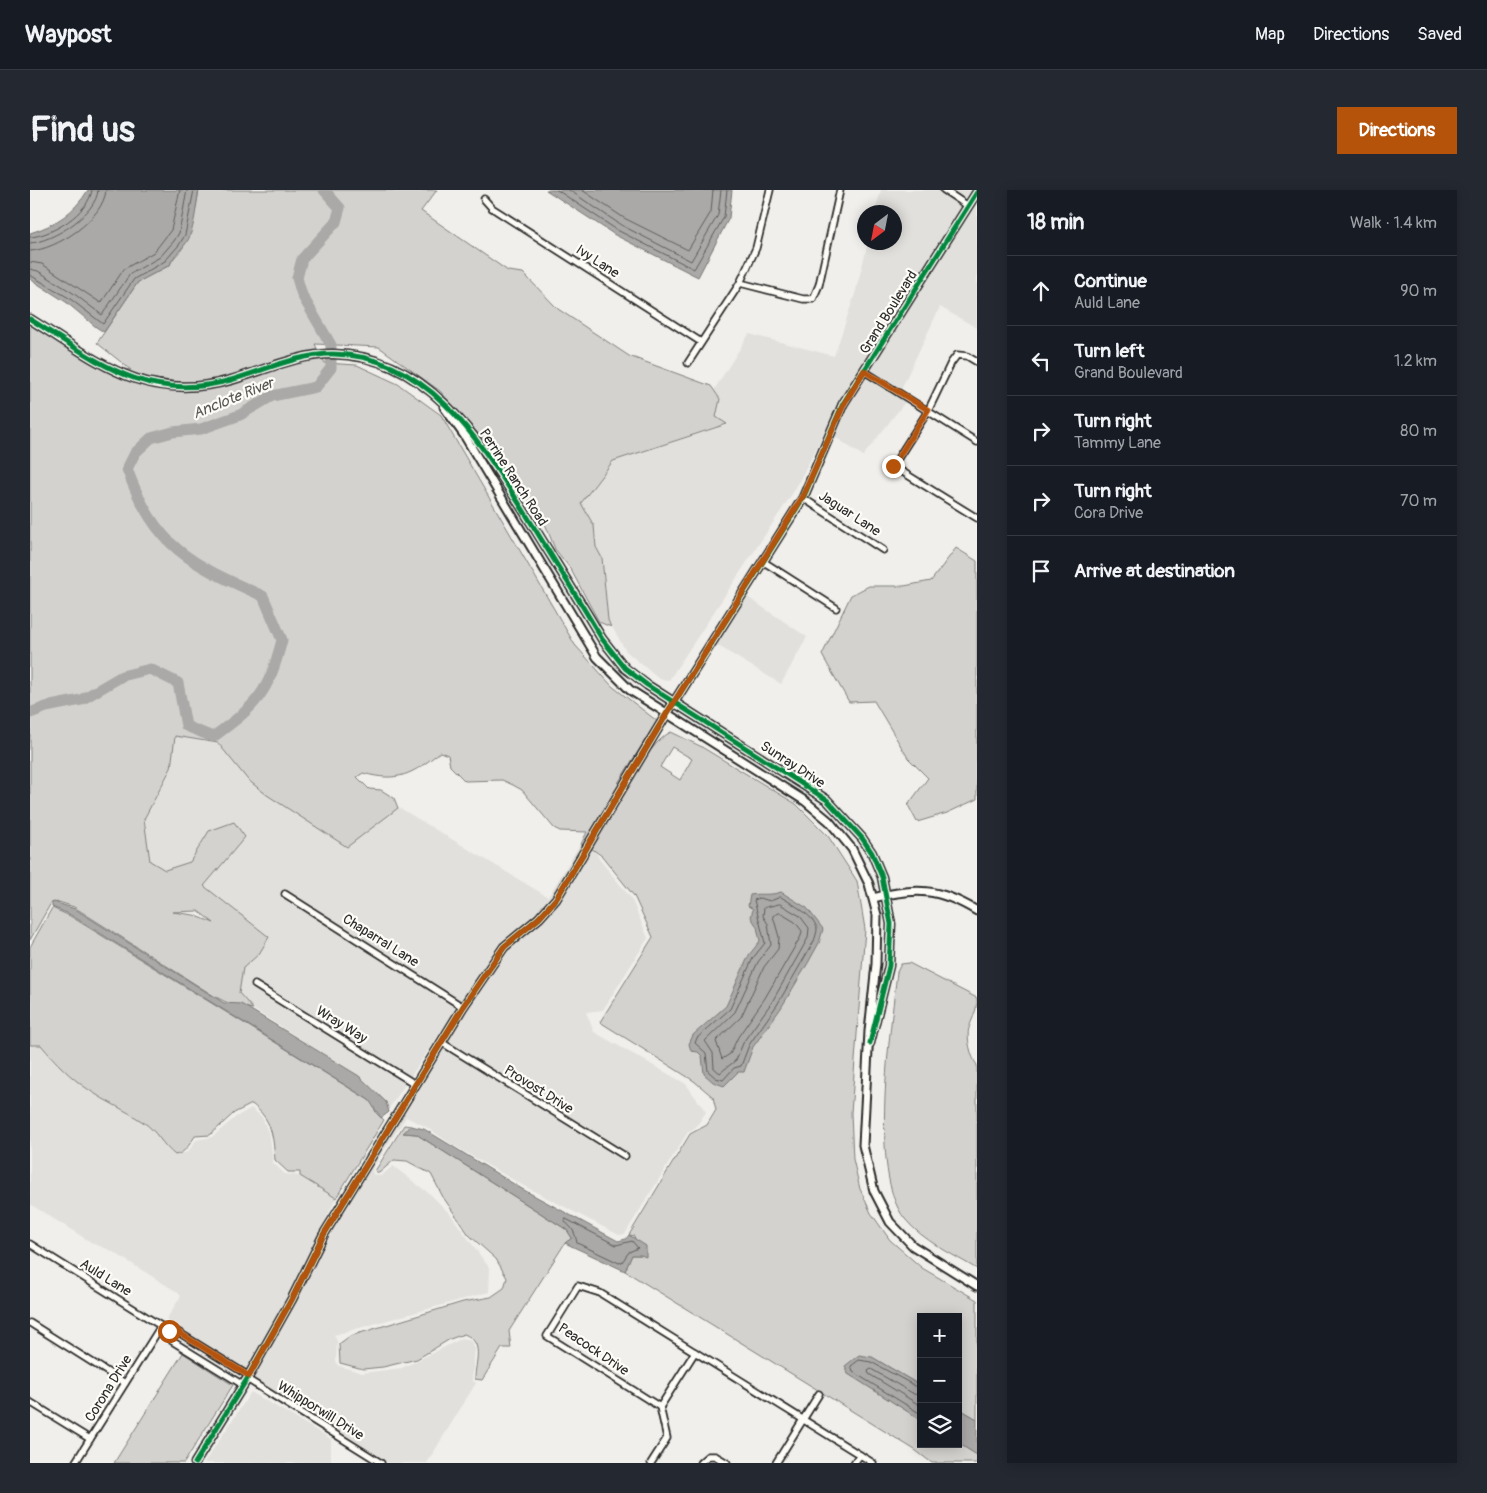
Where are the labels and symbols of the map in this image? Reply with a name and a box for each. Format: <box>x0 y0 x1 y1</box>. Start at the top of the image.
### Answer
north arrow <box>857 205 902 250</box>
street label: Ivy Lane <box>573 241 623 282</box>
street label: Grand Boulevard <box>856 267 921 357</box>
water label: Anclote River <box>190 373 278 423</box>
street label: Perrine Ranch Road <box>476 425 551 529</box>
route end <box>882 455 905 478</box>
street label: Jaguar Lane <box>815 487 884 540</box>
street label: Sunray Drive <box>757 737 828 792</box>
street label: Chaparral Lane <box>340 910 422 971</box>
street label: Wray Way <box>313 1002 370 1047</box>
street label: Provost Drive <box>501 1061 577 1117</box>
street label: Auld Lane <box>77 1255 135 1300</box>
route start <box>158 1320 181 1343</box>
street label: Peacock Drive <box>555 1320 632 1379</box>
street label: Corona Drive <box>81 1352 136 1425</box>
street label: Whipporwill Drive <box>274 1377 367 1444</box>

